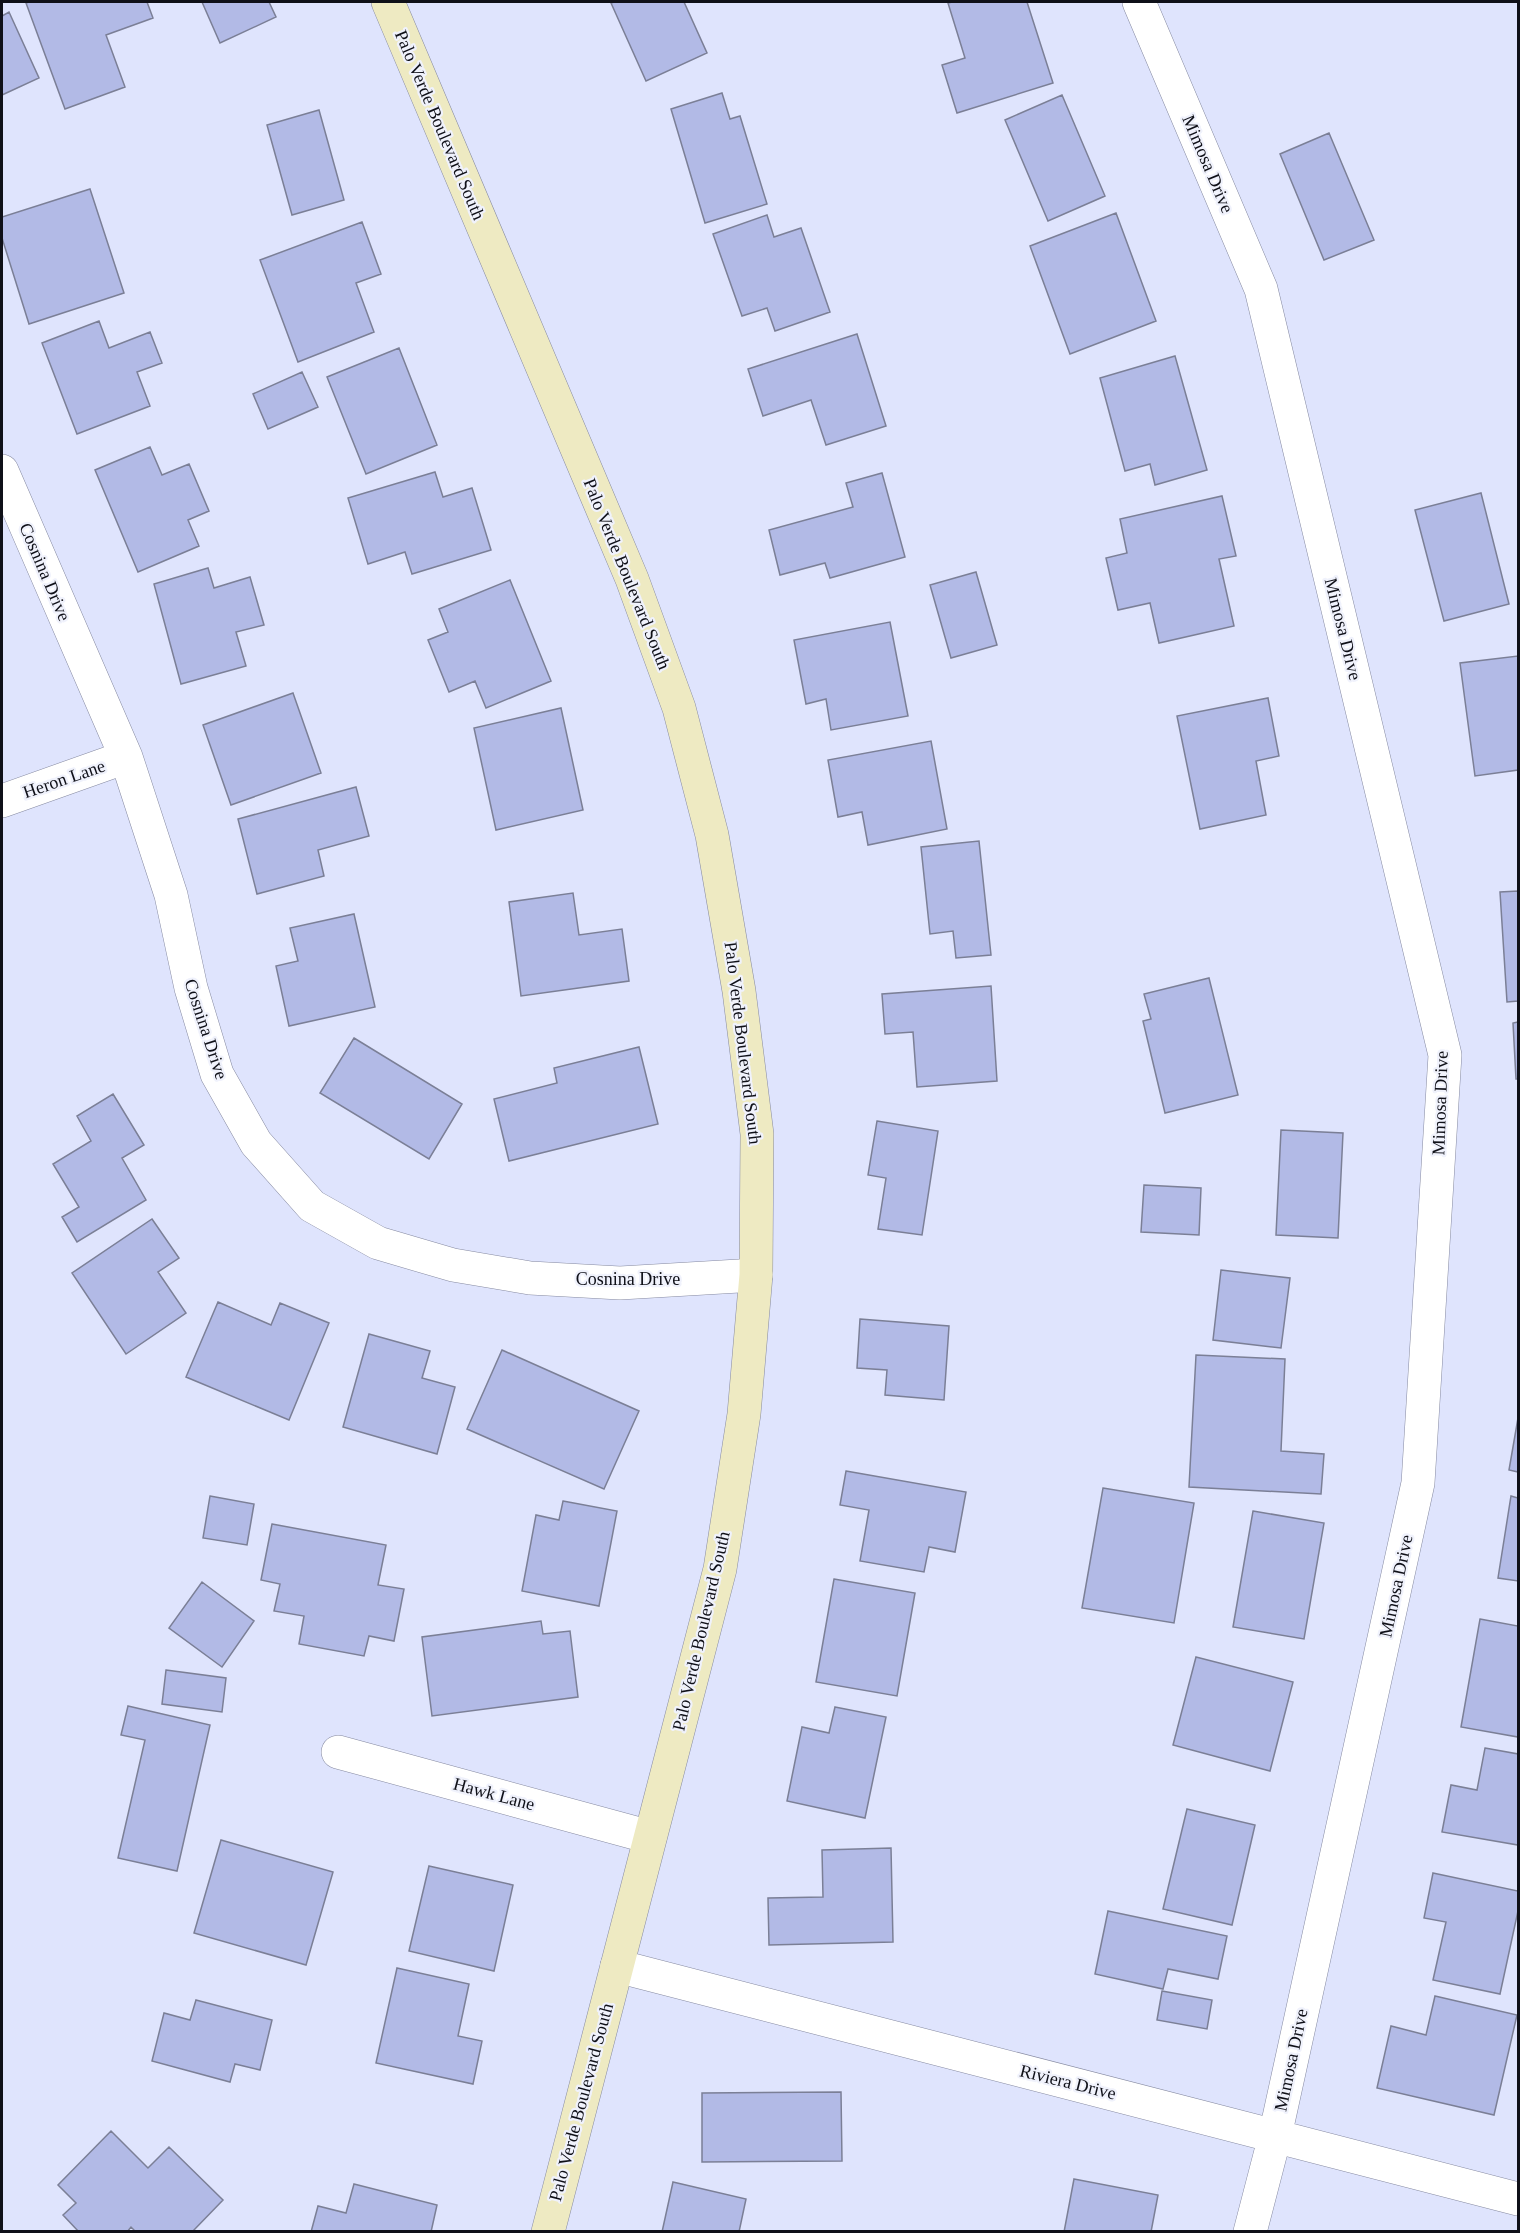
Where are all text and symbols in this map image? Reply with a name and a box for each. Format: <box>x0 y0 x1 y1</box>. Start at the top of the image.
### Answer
street label: Palo Verde Boulevard South <box>391 27 489 223</box>
street label: Mimosa Drive <box>1178 112 1238 216</box>
street label: Palo Verde Boulevard South <box>579 476 675 672</box>
street label: Cosnina Drive <box>15 520 75 624</box>
street label: Mimosa Drive <box>1321 576 1365 682</box>
street label: Heron Lane <box>20 756 108 802</box>
street label: Palo Verde Boulevard South <box>721 940 765 1146</box>
street label: Cosnina Drive <box>180 976 232 1082</box>
street label: Mimosa Drive <box>1428 1050 1452 1156</box>
street label: Cosnina Drive <box>576 1269 680 1289</box>
street label: Palo Verde Boulevard South <box>668 1529 734 1733</box>
street label: Mimosa Drive <box>1375 1533 1417 1639</box>
street label: Hawk Lane <box>451 1774 537 1814</box>
street label: Palo Verde Boulevard South <box>545 2001 617 2203</box>
street label: Mimosa Drive <box>1270 2007 1312 2113</box>
street label: Riviera Drive <box>1018 2060 1118 2104</box>

